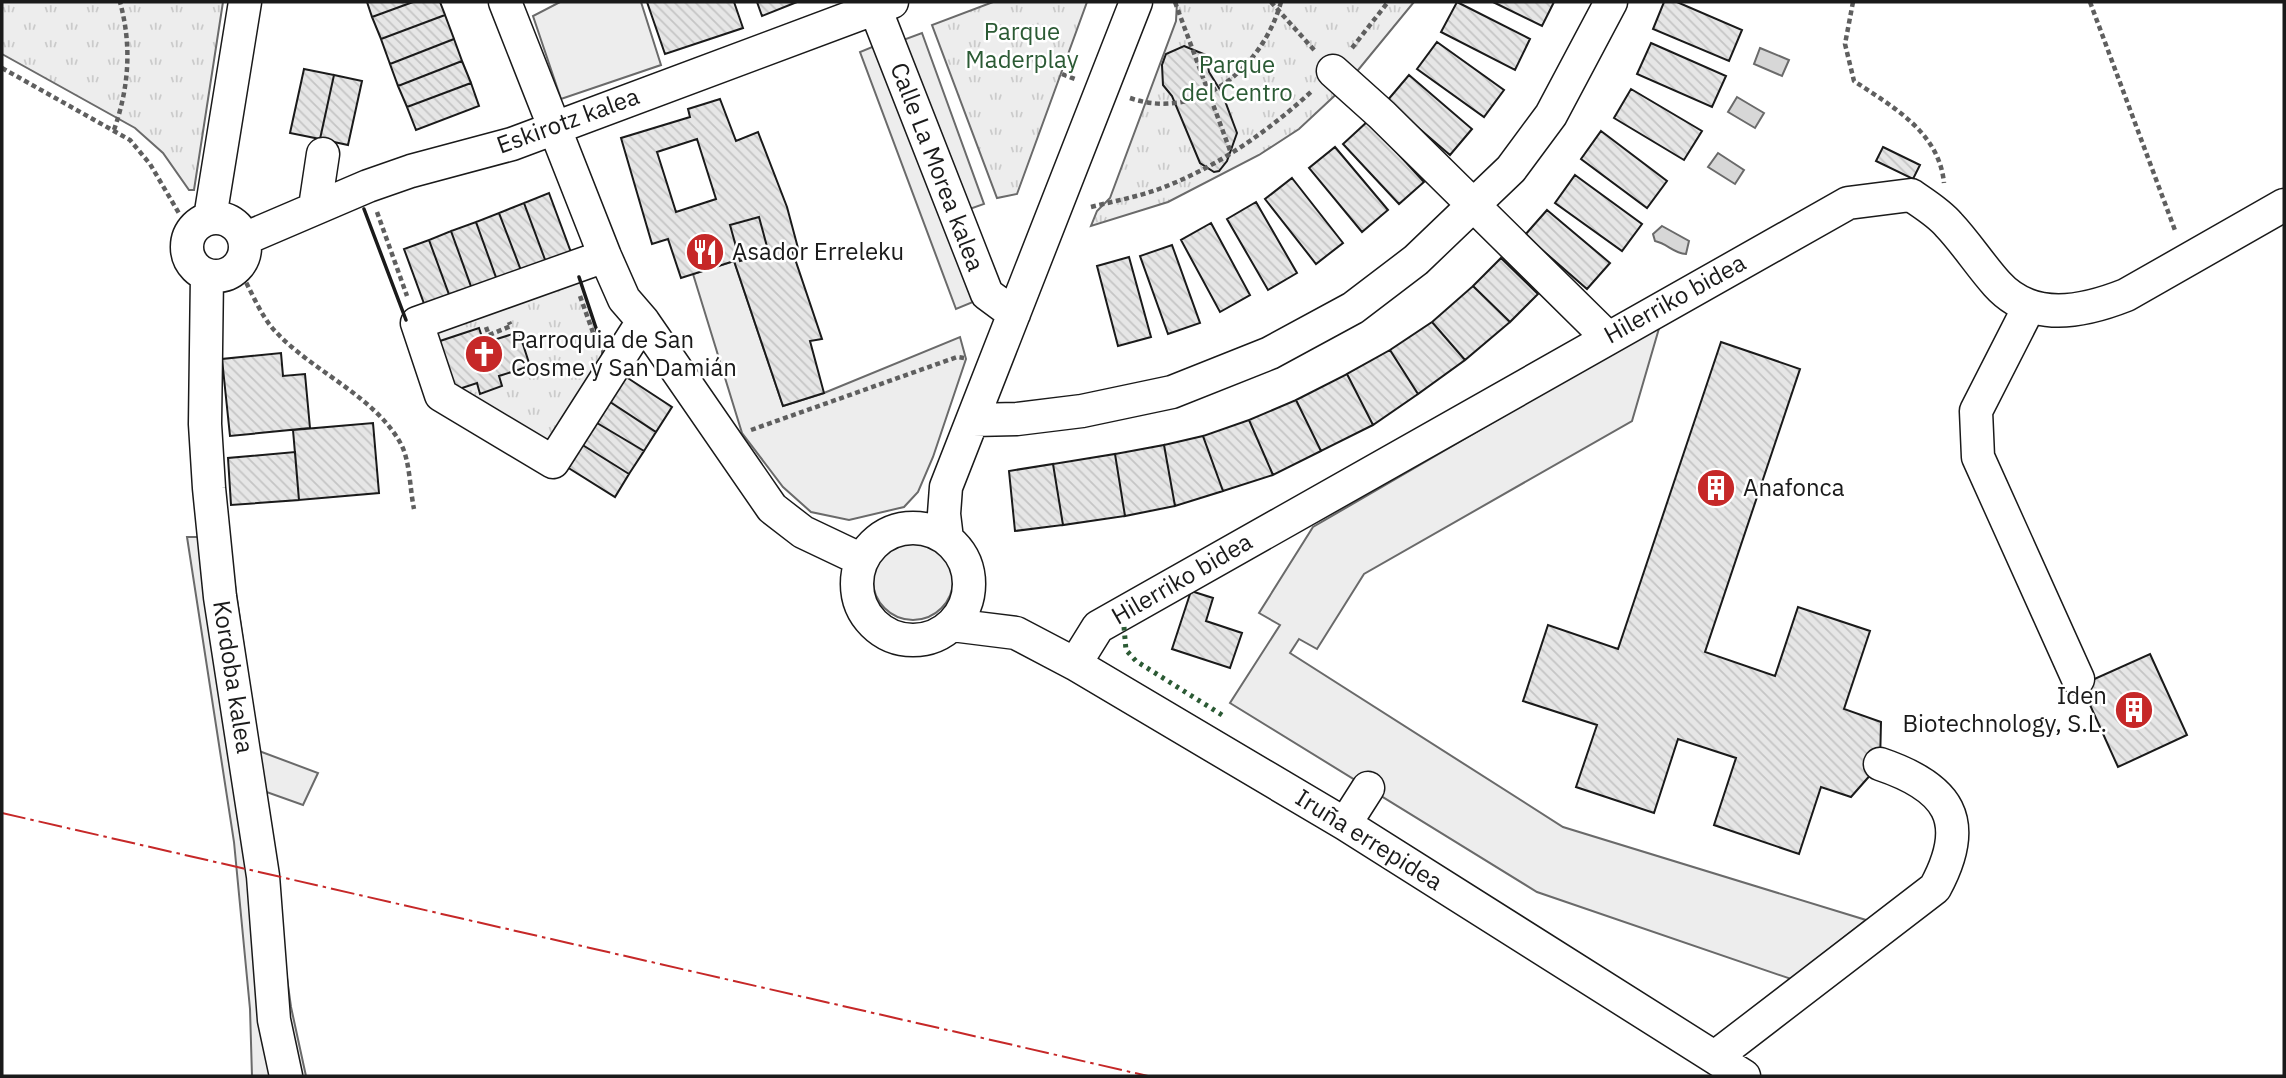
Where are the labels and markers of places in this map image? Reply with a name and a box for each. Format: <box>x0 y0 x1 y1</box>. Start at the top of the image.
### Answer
restaurant icon: Asador Erreleku <box>684 231 726 273</box>
place label: Asador Erreleku <box>732 235 904 267</box>
place label: Parroquia de San Cosme y San Damián <box>511 323 737 383</box>
church icon: Parroquia de San Cosme y San Damián <box>463 333 505 375</box>
building icon: Anafonca <box>1695 467 1737 509</box>
place label: Anafonca <box>1743 471 1845 503</box>
place label: Iden Biotechnology, S.L. <box>1902 679 2107 739</box>
building icon: Iden Biotechnology, S.L. <box>2113 689 2155 731</box>

